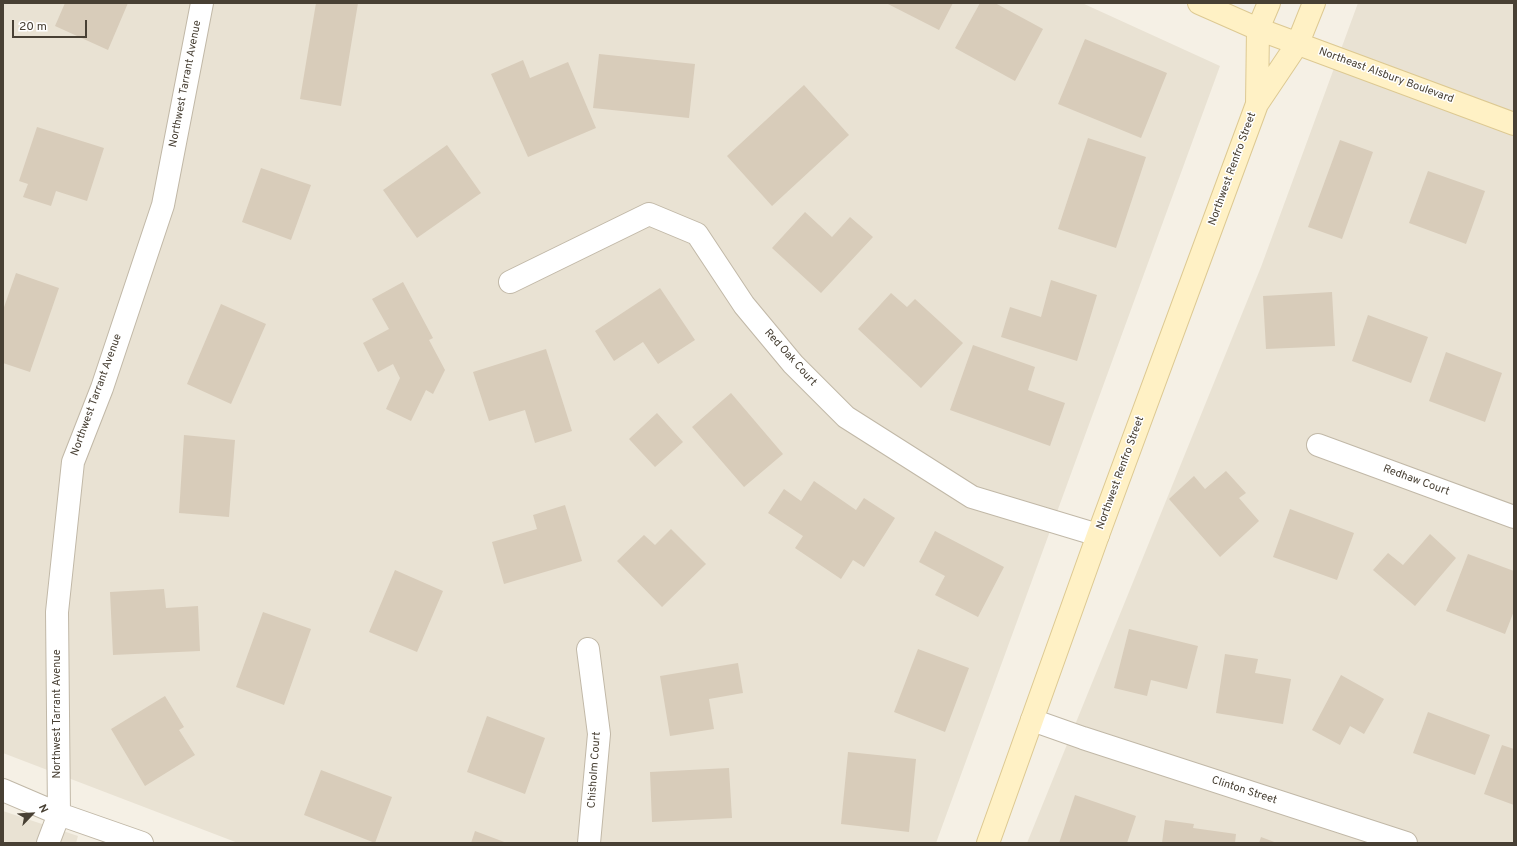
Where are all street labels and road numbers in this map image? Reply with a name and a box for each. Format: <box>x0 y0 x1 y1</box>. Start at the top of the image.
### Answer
street label: Northwest Tarrant Avenue <box>167 19 205 149</box>
street label: Northeast Alsbury Boulevard <box>1317 45 1455 107</box>
street label: Northwest Renfro Street <box>1206 111 1260 227</box>
street label: Red Oak Court <box>761 327 819 389</box>
street label: Northwest Tarrant Avenue <box>69 332 125 458</box>
street label: Northwest Renfro Street <box>1094 415 1148 531</box>
street label: Redhaw Court <box>1381 463 1451 499</box>
street label: Northwest Tarrant Avenue <box>51 649 65 779</box>
street label: Chisholm Court <box>586 731 604 809</box>
street label: Clinton Street <box>1210 774 1278 808</box>

